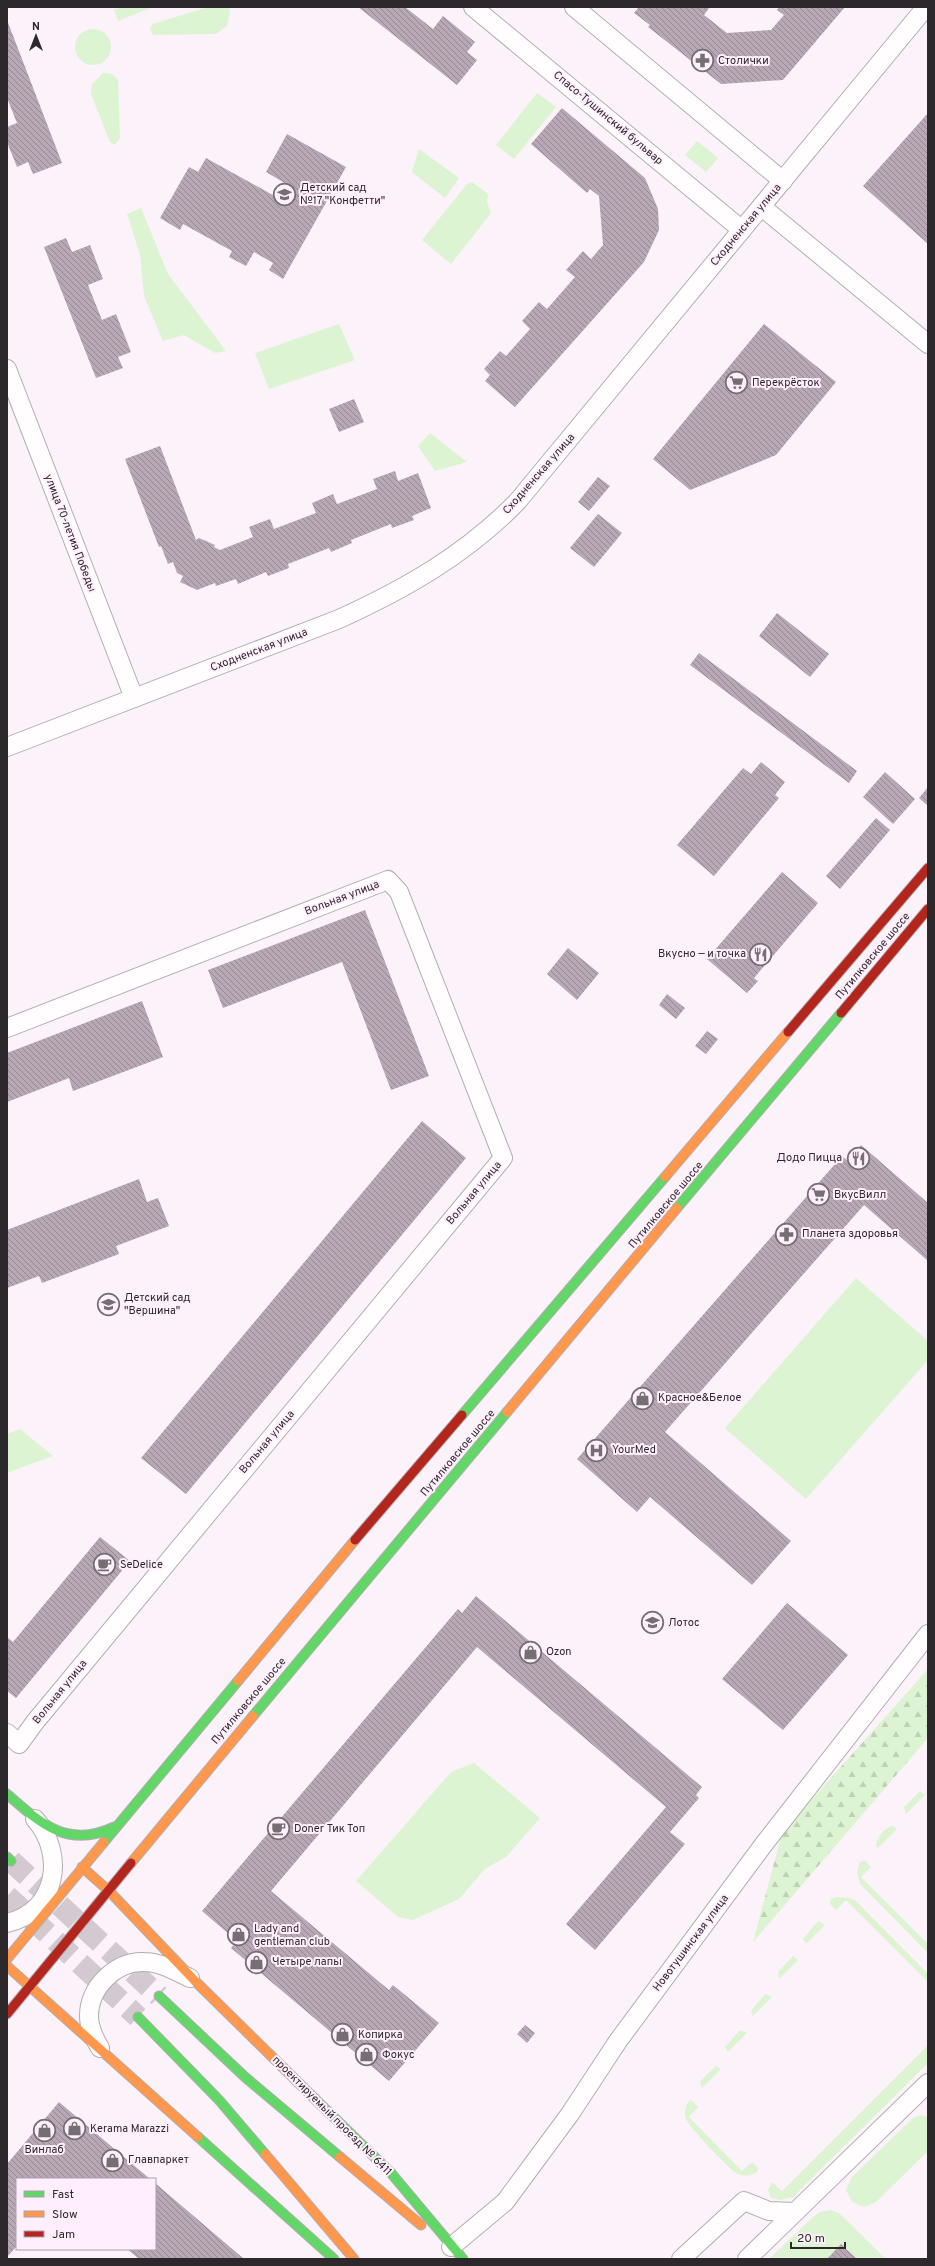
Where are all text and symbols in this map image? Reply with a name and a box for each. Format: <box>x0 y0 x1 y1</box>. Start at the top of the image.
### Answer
north arrow <box>16 16 56 56</box>
text: N <box>32 20 40 34</box>
pharmacy icon: Столички <box>689 48 715 74</box>
place label: Столички <box>718 54 769 68</box>
street label: Спасо-Тушинский бульвар <box>550 68 666 168</box>
school or university icon: Детский сад №17 "Конфетти" <box>272 181 298 207</box>
place label: Детский сад №17 "Конфетти" <box>300 181 385 208</box>
street label: Сходненская улица <box>708 181 785 269</box>
supermarket icon: Перекрёсток <box>723 370 749 396</box>
place label: Перекрёсток <box>752 376 820 390</box>
street label: Сходненская улица <box>500 430 578 517</box>
street label: улица 70-летия Победы <box>41 472 99 594</box>
street label: Сходненская улица <box>208 625 310 675</box>
street label: Вольная улица <box>303 877 381 919</box>
street label: Путилковское шоссе <box>833 910 914 1002</box>
restaurant icon: Вкусно — и точка <box>748 941 774 967</box>
place label: Вкусно — и точка <box>658 947 746 961</box>
restaurant icon: Додо Пицца <box>845 1145 871 1171</box>
place label: Додо Пицца <box>777 1151 842 1165</box>
street label: Вольная улица <box>443 1158 505 1228</box>
street label: Путилковское шоссе <box>626 1159 707 1251</box>
supermarket icon: ВкусВилл <box>806 1182 832 1208</box>
place label: ВкусВилл <box>834 1188 886 1202</box>
pharmacy icon: Планета здоровья <box>773 1221 799 1247</box>
place label: Планета здоровья <box>802 1227 898 1241</box>
school or university icon: Детский сад "Вершина" <box>95 1291 121 1317</box>
place label: Детский сад "Вершина" <box>124 1291 191 1318</box>
shop icon: Красное&Белое <box>629 1385 655 1411</box>
place label: Красное&Белое <box>658 1391 741 1405</box>
street label: Вольная улица <box>236 1407 298 1477</box>
street label: Путилковское шоссе <box>418 1407 499 1499</box>
hospital icon: YourMed <box>584 1437 610 1463</box>
place label: YourMed <box>612 1443 656 1457</box>
cafe icon: SeDelice <box>92 1552 118 1578</box>
place label: SeDelice <box>120 1558 163 1572</box>
school or university icon: Лотос <box>640 1610 666 1636</box>
place label: Лотос <box>668 1616 700 1630</box>
shop icon: Ozon <box>518 1639 544 1665</box>
place label: Ozon <box>546 1645 572 1659</box>
street label: Путилковское шоссе <box>209 1655 290 1747</box>
street label: Вольная улица <box>30 1657 90 1727</box>
cafe icon: Doner Тик Топ <box>265 1816 291 1842</box>
place label: Doner Тик Топ <box>294 1822 365 1836</box>
street label: Новотушинская улица <box>650 1892 732 1994</box>
shop icon: Lady and gentleman club <box>226 1922 252 1948</box>
place label: Lady and gentleman club <box>254 1922 330 1949</box>
shop icon: Четыре лапы <box>244 1949 270 1975</box>
place label: Четыре лапы <box>272 1955 342 1969</box>
shop icon: Копирка <box>330 2022 356 2048</box>
place label: Копирка <box>358 2028 403 2042</box>
shop icon: Фокус <box>353 2042 379 2068</box>
place label: Фокус <box>382 2048 415 2062</box>
street label: проектируемый проезд № 6411 <box>269 2053 395 2179</box>
shop icon: Kerama Marazzi <box>61 2116 87 2142</box>
shop icon: Винлаб <box>31 2117 57 2143</box>
place label: Kerama Marazzi <box>90 2122 169 2136</box>
place label: Винлаб <box>24 2143 64 2157</box>
shop icon: Главпаркет <box>100 2147 126 2173</box>
place label: Главпаркет <box>128 2153 189 2167</box>
legend <box>16 2178 156 2250</box>
text: Fast <box>52 2187 74 2203</box>
text: Slow <box>52 2207 78 2223</box>
scale bar <box>791 2224 845 2250</box>
text: Jam <box>52 2227 75 2243</box>
text: 20 m <box>797 2231 825 2247</box>

